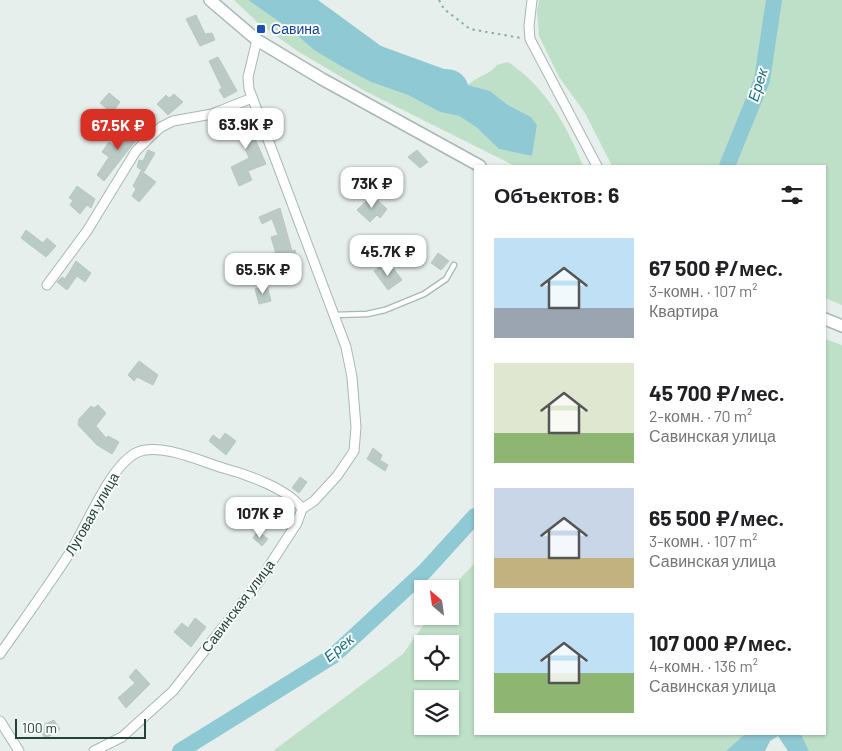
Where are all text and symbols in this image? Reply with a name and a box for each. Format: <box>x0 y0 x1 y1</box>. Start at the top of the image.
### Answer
place label: Савина <box>271 20 320 37</box>
marker: Савина <box>255 23 267 35</box>
water label: Ерек <box>743 65 771 103</box>
pin: 67.5K ₽ <box>72 108 164 151</box>
pin: 63.9K ₽ <box>200 108 292 150</box>
text: 63.9K ₽ <box>219 114 273 133</box>
text: 67.5K ₽ <box>92 115 144 134</box>
pin: 73K ₽ <box>337 166 407 209</box>
text: 73K ₽ <box>351 173 393 192</box>
icon: filters <box>778 181 806 209</box>
text: Объектов: 6 <box>494 182 619 207</box>
pin: 45.7K ₽ <box>342 234 434 277</box>
text: 45.7K ₽ <box>361 241 416 260</box>
pin: 65.5K ₽ <box>217 252 309 295</box>
text: 67 500 ₽/мес. <box>649 255 783 280</box>
icon: home <box>534 258 594 318</box>
text: 65.5K ₽ <box>236 259 290 278</box>
text: 3-комн. · 107 m² <box>649 281 758 300</box>
text: Квартира <box>649 301 718 320</box>
text: 45 700 ₽/мес. <box>649 380 785 405</box>
icon: home <box>534 383 594 443</box>
text: 2-комн. · 70 m² <box>649 406 752 425</box>
text: Савинская улица <box>649 426 776 445</box>
street label: Луговая улица <box>61 469 122 558</box>
pin: 107K ₽ <box>219 496 301 539</box>
text: 107K ₽ <box>236 503 284 522</box>
text: 65 500 ₽/мес. <box>649 505 784 530</box>
icon: home <box>534 508 594 568</box>
text: 3-комн. · 107 m² <box>649 531 758 550</box>
text: Савинская улица <box>649 551 776 570</box>
street label: Савинская улица <box>197 556 278 655</box>
north arrow <box>414 580 459 625</box>
map controls <box>414 580 459 735</box>
water label: Ерек <box>320 629 358 665</box>
text: 107 000 ₽/мес. <box>649 630 792 655</box>
icon: home <box>534 633 594 693</box>
button: locate <box>414 635 459 680</box>
text: 4-комн. · 136 m² <box>649 656 758 675</box>
text: Савинская улица <box>649 676 776 695</box>
button: layers <box>414 690 459 735</box>
scale bar <box>15 716 146 739</box>
text: 100 m <box>22 719 57 736</box>

